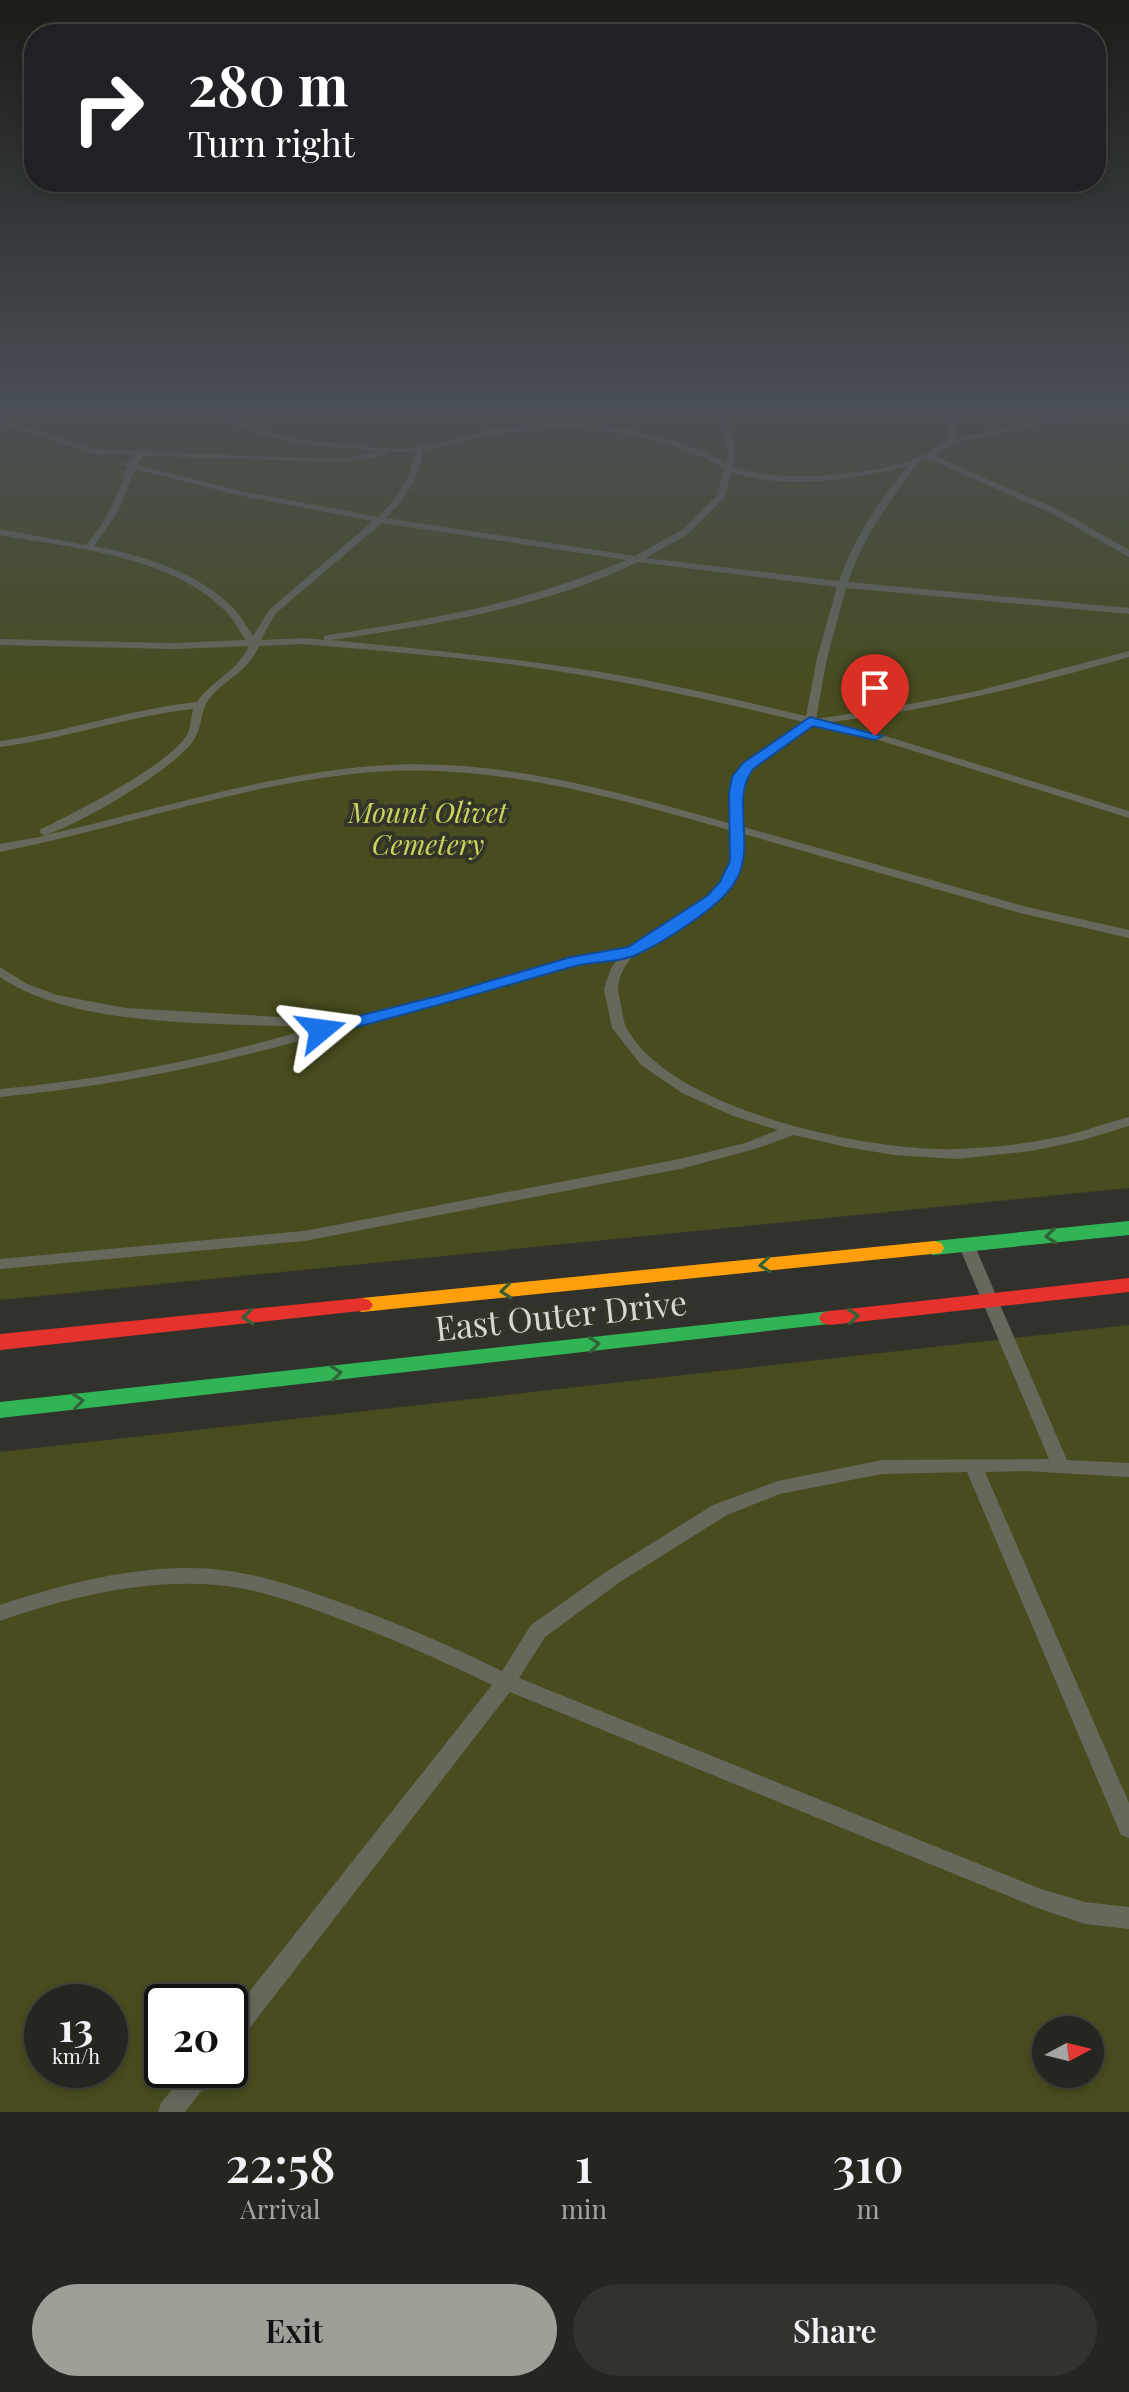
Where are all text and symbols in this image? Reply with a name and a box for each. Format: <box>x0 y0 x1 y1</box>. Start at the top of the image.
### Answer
text: 280 m <box>188 46 349 121</box>
icon: right <box>56 56 160 160</box>
text: Turn right <box>188 118 355 166</box>
pin <box>841 654 909 736</box>
icon: arrive <box>853 666 897 710</box>
park label: Mount Olivet Cemetery <box>348 793 509 862</box>
position arrow <box>279 988 363 1072</box>
one-way arrow <box>1044 1227 1057 1244</box>
one-way arrow <box>758 1256 771 1273</box>
street label: East Outer Drive <box>433 1278 689 1350</box>
one-way arrow <box>499 1282 512 1299</box>
one-way arrow <box>847 1307 860 1324</box>
one-way arrow <box>241 1309 254 1326</box>
one-way arrow <box>588 1336 601 1353</box>
one-way arrow <box>330 1364 343 1381</box>
one-way arrow <box>71 1393 84 1410</box>
speed limit sign: 20 <box>144 1984 248 2088</box>
text: 13 <box>59 1999 93 2052</box>
north arrow <box>1032 2016 1104 2088</box>
map controls <box>1032 2016 1104 2088</box>
text: km/h <box>52 2042 100 2069</box>
text: 22:58 <box>225 2131 335 2195</box>
text: 1 <box>575 2131 593 2195</box>
text: 310 <box>832 2131 904 2195</box>
text: Arrival <box>240 2191 320 2226</box>
text: min <box>561 2191 607 2226</box>
text: m <box>856 2191 880 2226</box>
button: Exit <box>32 2284 557 2376</box>
button: Share <box>573 2284 1097 2376</box>

